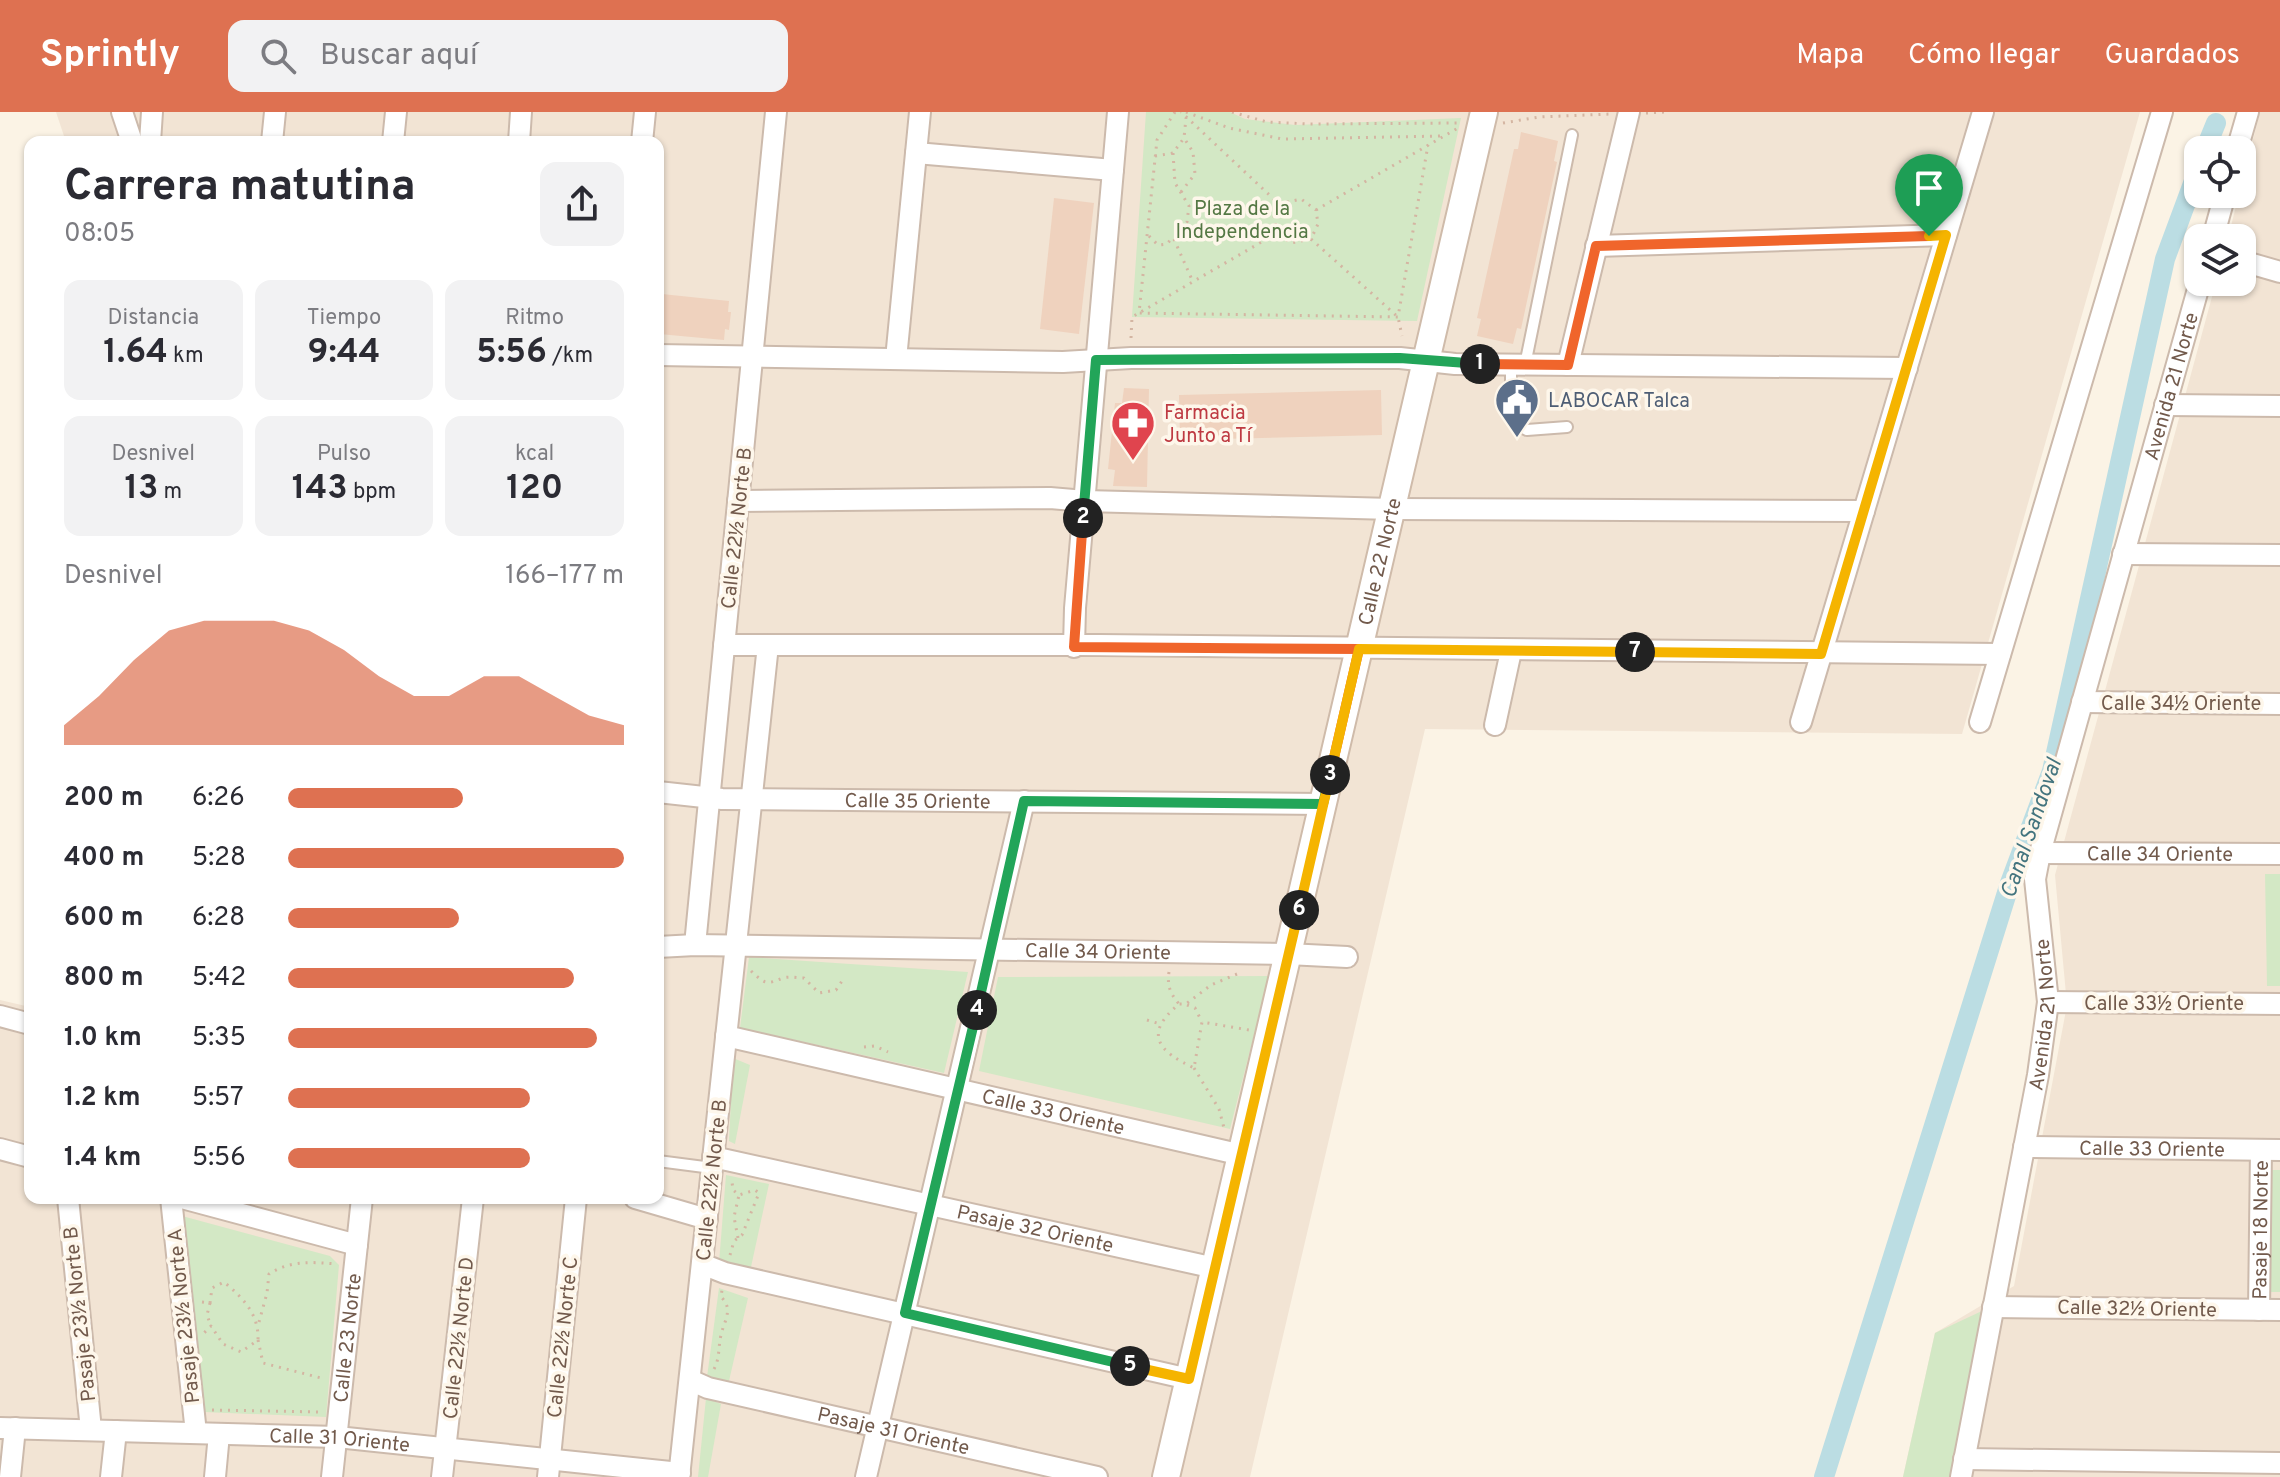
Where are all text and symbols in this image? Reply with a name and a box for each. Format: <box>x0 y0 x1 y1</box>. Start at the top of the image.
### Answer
search box <box>228 20 788 92</box>
text: Sprintly <box>40 32 180 81</box>
icon: search <box>256 34 300 78</box>
text: Buscar aquí <box>320 38 478 75</box>
text: Mapa <box>1796 38 1864 74</box>
text: Cómo llegar <box>1908 38 2060 74</box>
text: Guardados <box>2104 38 2240 74</box>
map controls <box>2184 136 2256 296</box>
button: locate <box>2184 136 2256 208</box>
pin <box>1895 154 1963 236</box>
text: Carrera matutina <box>64 160 416 216</box>
button: share <box>540 162 624 246</box>
icon: arrive <box>1907 166 1951 210</box>
park label: Plaza de la Independencia <box>1176 197 1308 246</box>
text: 08:05 <box>64 218 135 251</box>
button: layers <box>2184 224 2256 296</box>
text: Distancia <box>108 305 199 332</box>
text: Tiempo <box>307 305 381 332</box>
text: Ritmo <box>505 305 564 332</box>
street label: Avenida 21 Norte <box>2140 310 2206 464</box>
text: 1.64 <box>103 332 168 375</box>
text: 9:44 <box>308 332 380 375</box>
text: 5:56 <box>476 332 547 375</box>
text: km <box>168 343 204 370</box>
text: /km <box>547 343 593 370</box>
pin: 1 <box>1460 344 1500 384</box>
text: 1 <box>1476 350 1484 377</box>
public building icon: LABOCAR Talca <box>1493 376 1541 439</box>
place label: LABOCAR Talca <box>1548 389 1690 415</box>
pharmacy icon: Farmacia Junto a Tí <box>1109 399 1157 462</box>
place label: Farmacia Junto a Tí <box>1164 401 1254 450</box>
text: Desnivel <box>112 441 195 468</box>
text: Pulso <box>317 441 371 468</box>
text: kcal <box>515 441 554 468</box>
street label: Calle 22½ Norte B <box>717 446 759 610</box>
text: 13 <box>124 468 158 511</box>
text: 143 <box>292 468 348 511</box>
text: 120 <box>506 468 563 511</box>
text: m <box>158 479 182 506</box>
text: bpm <box>348 479 396 506</box>
street label: Calle 22 Norte <box>1354 496 1409 628</box>
pin: 2 <box>1063 498 1103 538</box>
text: 2 <box>1076 504 1090 531</box>
text: Desnivel <box>64 560 163 593</box>
text: 166–177 m <box>505 560 624 593</box>
pin: 7 <box>1615 632 1655 672</box>
text: 7 <box>1629 638 1641 665</box>
street label: Calle 34½ Oriente <box>2101 692 2261 718</box>
water label: Canal Sandoval <box>1996 754 2069 902</box>
pin: 3 <box>1310 755 1350 795</box>
text: 3 <box>1323 761 1337 788</box>
text: 200 m <box>64 782 143 815</box>
text: 6:26 <box>192 782 245 815</box>
street label: Calle 35 Oriente <box>844 789 991 816</box>
text: 400 m <box>64 842 144 875</box>
text: 5:28 <box>192 842 246 875</box>
street label: Calle 34 Oriente <box>2087 842 2233 869</box>
pin: 6 <box>1279 890 1319 930</box>
text: 6 <box>1292 896 1306 923</box>
text: 600 m <box>64 902 144 935</box>
text: 6:28 <box>192 902 245 935</box>
street label: Avenida 21 Norte <box>2024 938 2063 1093</box>
street label: Calle 34 Oriente <box>1025 939 1171 967</box>
text: 800 m <box>64 962 144 995</box>
text: 5:42 <box>192 962 246 995</box>
pin: 4 <box>957 990 997 1030</box>
street label: Calle 33½ Oriente <box>2084 992 2244 1018</box>
text: 4 <box>970 996 984 1023</box>
text: 1.0 km <box>64 1022 142 1055</box>
text: 5:35 <box>192 1022 246 1055</box>
text: 1.2 km <box>64 1082 141 1115</box>
text: 5:57 <box>192 1082 243 1115</box>
street label: Calle 33 Oriente <box>979 1084 1127 1143</box>
street label: Calle 22½ Norte B <box>692 1098 734 1262</box>
street label: Calle 33 Oriente <box>2079 1137 2225 1164</box>
text: 1.4 km <box>64 1142 141 1175</box>
text: 5:56 <box>192 1142 246 1175</box>
street label: Pasaje 18 Norte <box>2248 1160 2276 1300</box>
street label: Pasaje 32 Oriente <box>954 1200 1116 1260</box>
street label: Pasaje 23½ Norte B <box>59 1225 103 1403</box>
street label: Pasaje 23½ Norte A <box>163 1227 207 1405</box>
street label: Calle 22½ Norte C <box>543 1255 585 1419</box>
street label: Calle 22½ Norte D <box>439 1256 481 1421</box>
street label: Calle 23 Norte <box>329 1272 369 1404</box>
street label: Calle 32½ Oriente <box>2057 1296 2217 1324</box>
pin: 5 <box>1110 1346 1150 1386</box>
text: 5 <box>1123 1352 1137 1379</box>
street label: Pasaje 31 Oriente <box>814 1402 972 1462</box>
street label: Calle 31 Oriente <box>269 1424 411 1460</box>

